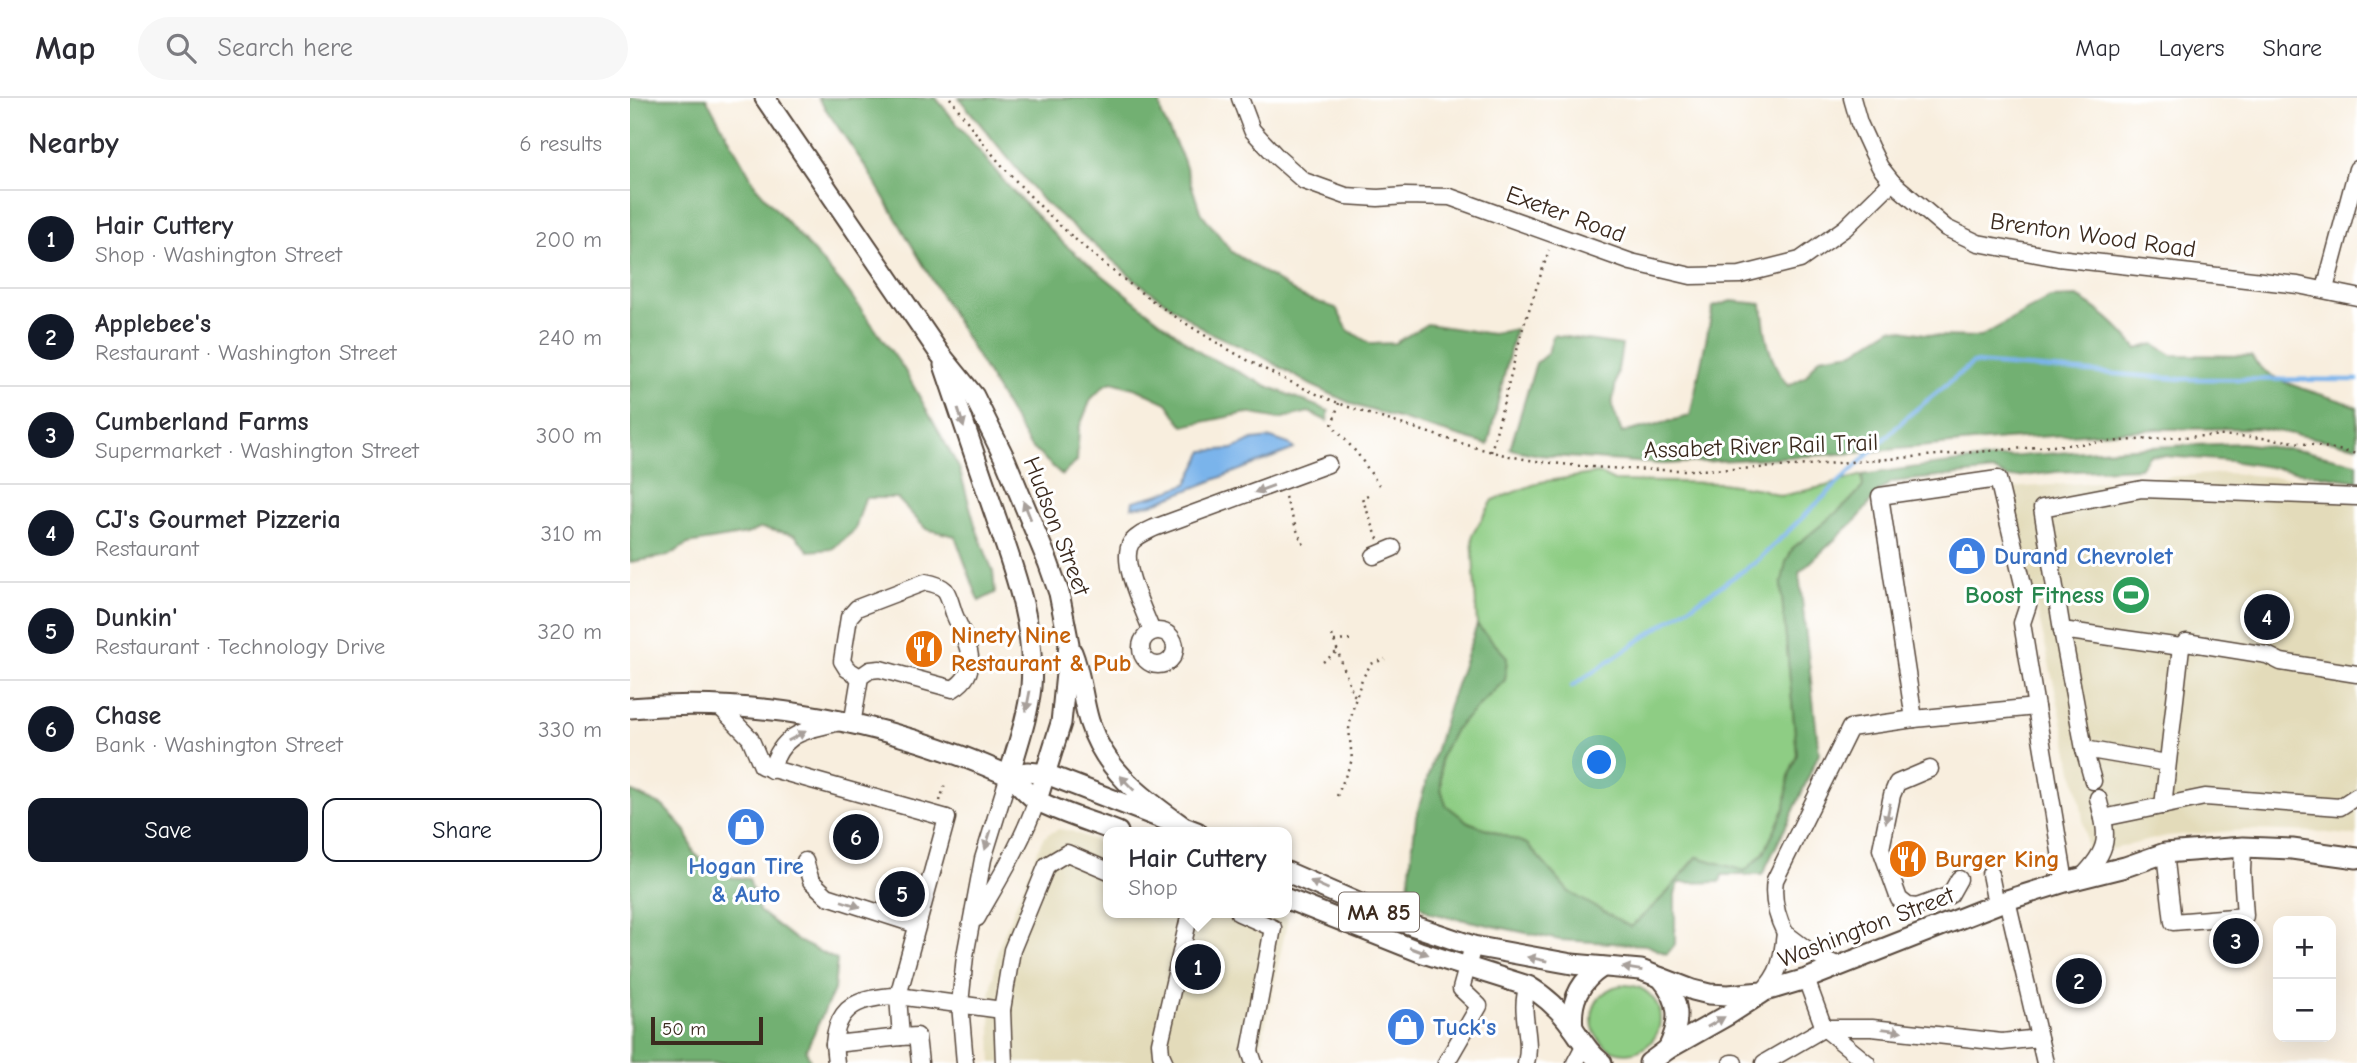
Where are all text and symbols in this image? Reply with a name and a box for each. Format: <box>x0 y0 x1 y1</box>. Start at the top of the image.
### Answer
search box <box>138 17 628 80</box>
text: Map <box>35 29 96 67</box>
icon: search <box>162 29 200 67</box>
text: Search here <box>218 33 353 63</box>
text: Map <box>2075 34 2121 62</box>
text: Layers <box>2159 34 2224 62</box>
text: Share <box>2262 34 2322 62</box>
text: Nearby <box>28 126 119 161</box>
text: 6 results <box>519 130 602 157</box>
street label: Exeter Road <box>1503 179 1629 249</box>
street label: Brenton Wood Road <box>1988 207 2198 263</box>
text: Hair Cuttery <box>95 211 234 241</box>
text: 1 <box>46 226 56 253</box>
text: 200 m <box>535 226 602 253</box>
text: Shop · Washington Street <box>95 241 342 268</box>
text: Applebee's <box>95 309 211 339</box>
text: 2 <box>45 324 57 351</box>
text: 240 m <box>538 324 602 351</box>
text: Restaurant · Washington Street <box>95 339 397 366</box>
text: Cumberland Farms <box>95 407 309 437</box>
one-way arrow <box>957 408 967 429</box>
text: 3 <box>45 422 57 449</box>
text: 300 m <box>536 422 602 449</box>
street label: Assabet River Rail Trail <box>1643 428 1879 464</box>
text: Supermarket · Washington Street <box>95 437 419 464</box>
street label: Hudson Street <box>1018 453 1097 600</box>
one-way arrow <box>1254 483 1275 494</box>
one-way arrow <box>1021 499 1032 520</box>
text: CJ's Gourmet Pizzeria <box>95 505 341 535</box>
text: 4 <box>46 520 56 547</box>
text: 310 m <box>541 520 602 547</box>
text: Restaurant <box>95 535 199 562</box>
shop icon: Durand Chevrolet <box>1946 535 1988 577</box>
place label: Durand Chevrolet <box>1994 542 2174 570</box>
sports icon: Boost Fitness <box>2110 574 2152 616</box>
place label: Boost Fitness <box>1965 581 2104 609</box>
pin: 4 <box>2244 591 2290 643</box>
text: Dunkin' <box>95 603 177 633</box>
text: 5 <box>45 618 57 645</box>
text: 320 m <box>538 618 602 645</box>
place label: Ninety Nine Restaurant & Pub <box>951 621 1131 677</box>
restaurant icon: Ninety Nine Restaurant & Pub <box>903 628 945 670</box>
text: Restaurant · Technology Drive <box>95 633 385 660</box>
one-way arrow <box>1022 690 1033 712</box>
text: Chase <box>95 701 161 731</box>
text: 6 <box>45 716 57 743</box>
text: 330 m <box>538 716 602 743</box>
one-way arrow <box>787 730 807 742</box>
text: Bank · Washington Street <box>95 731 343 758</box>
your location <box>1582 745 1616 779</box>
one-way arrow <box>1120 775 1136 792</box>
button: Save <box>28 798 308 862</box>
button: Share <box>322 798 602 862</box>
one-way arrow <box>1882 802 1893 824</box>
shop icon: Hogan Tire & Auto <box>725 806 767 848</box>
pin: 6 <box>833 811 879 863</box>
popup <box>1103 827 1292 918</box>
one-way arrow <box>983 830 993 851</box>
restaurant icon: Burger King <box>1887 838 1929 880</box>
text: Hair Cuttery <box>1128 844 1267 874</box>
place label: Burger King <box>1935 845 2060 873</box>
place label: Hogan Tire & Auto <box>688 852 804 908</box>
pin: 5 <box>879 868 925 920</box>
text: Shop <box>1128 874 1178 901</box>
one-way arrow <box>1308 879 1329 890</box>
street label: Washington Street <box>1774 880 1959 973</box>
road number: MA 85 <box>1339 892 1419 932</box>
one-way arrow <box>841 899 862 909</box>
pin: 3 <box>2213 915 2259 967</box>
map controls <box>2273 916 2336 1042</box>
button: + <box>2273 916 2336 979</box>
pin: 1 <box>1175 941 1221 993</box>
one-way arrow <box>1409 946 1430 957</box>
one-way arrow <box>1526 953 1548 964</box>
pin: 2 <box>2056 955 2102 1007</box>
one-way arrow <box>1621 963 1643 974</box>
button: − <box>2273 979 2336 1042</box>
shop icon: Tuck's <box>1385 1006 1427 1048</box>
place label: Tuck's <box>1433 1013 1496 1041</box>
scale bar <box>651 1014 763 1046</box>
one-way arrow <box>1707 1016 1726 1028</box>
text: 50 m <box>662 1018 706 1040</box>
one-way arrow <box>1881 1024 1903 1035</box>

